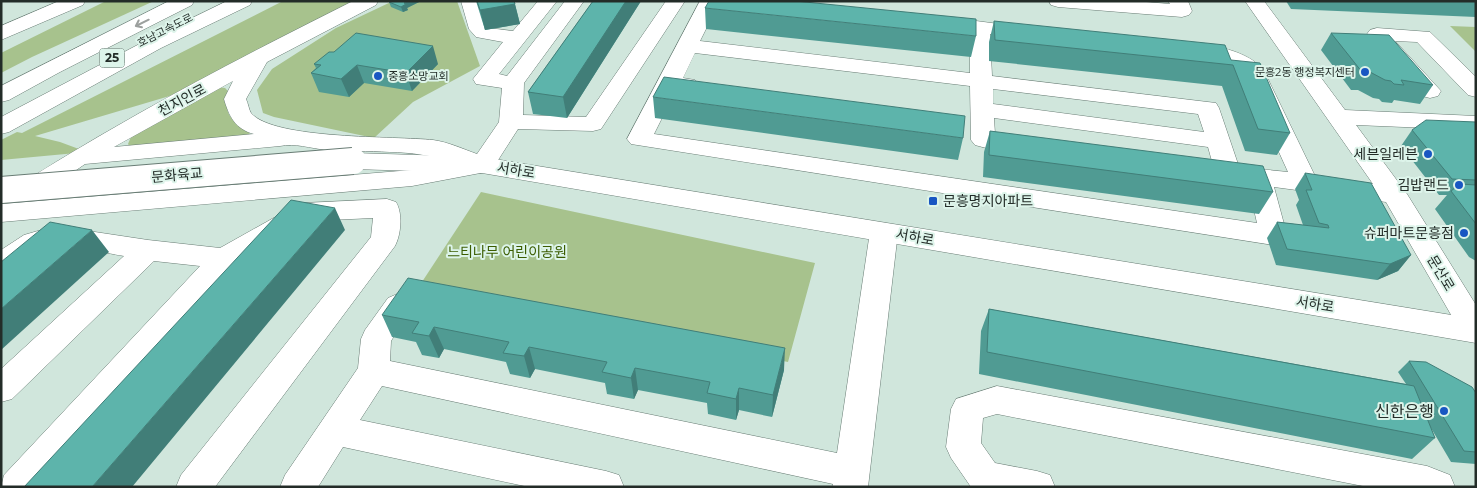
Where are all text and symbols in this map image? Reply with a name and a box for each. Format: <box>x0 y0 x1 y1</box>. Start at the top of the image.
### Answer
street label: 호남고속도로 <box>135 10 195 50</box>
one-way arrow <box>135 19 150 28</box>
road number: 25 <box>100 48 124 68</box>
place label: 문흥2동 행정복지센터 <box>1255 65 1355 79</box>
marker: 문흥2동 행정복지센터 <box>1359 66 1371 78</box>
place label: 중흥소망교회 <box>388 69 449 83</box>
marker: 중흥소망교회 <box>372 70 384 82</box>
street label: 천지인로 <box>155 80 209 120</box>
place label: 세븐일레븐 <box>1354 145 1418 163</box>
marker: 세븐일레븐 <box>1422 148 1434 160</box>
street label: 서하로 <box>496 158 537 182</box>
street label: 문화육교 <box>151 164 204 186</box>
place label: 김밥랜드 <box>1397 176 1449 194</box>
marker: 김밥랜드 <box>1453 179 1465 191</box>
place label: 문흥명지아파트 <box>943 192 1033 210</box>
marker: 문흥명지아파트 <box>927 195 939 207</box>
place label: 슈퍼마트문흥점 <box>1364 224 1454 242</box>
street label: 서하로 <box>894 225 936 249</box>
marker: 슈퍼마트문흥점 <box>1458 227 1470 239</box>
park label: 느티나무 어린이공원 <box>447 243 567 261</box>
street label: 문산로 <box>1423 252 1459 294</box>
street label: 서하로 <box>1295 292 1336 316</box>
place label: 신한은행 <box>1375 402 1434 421</box>
marker: 신한은행 <box>1438 405 1450 417</box>

